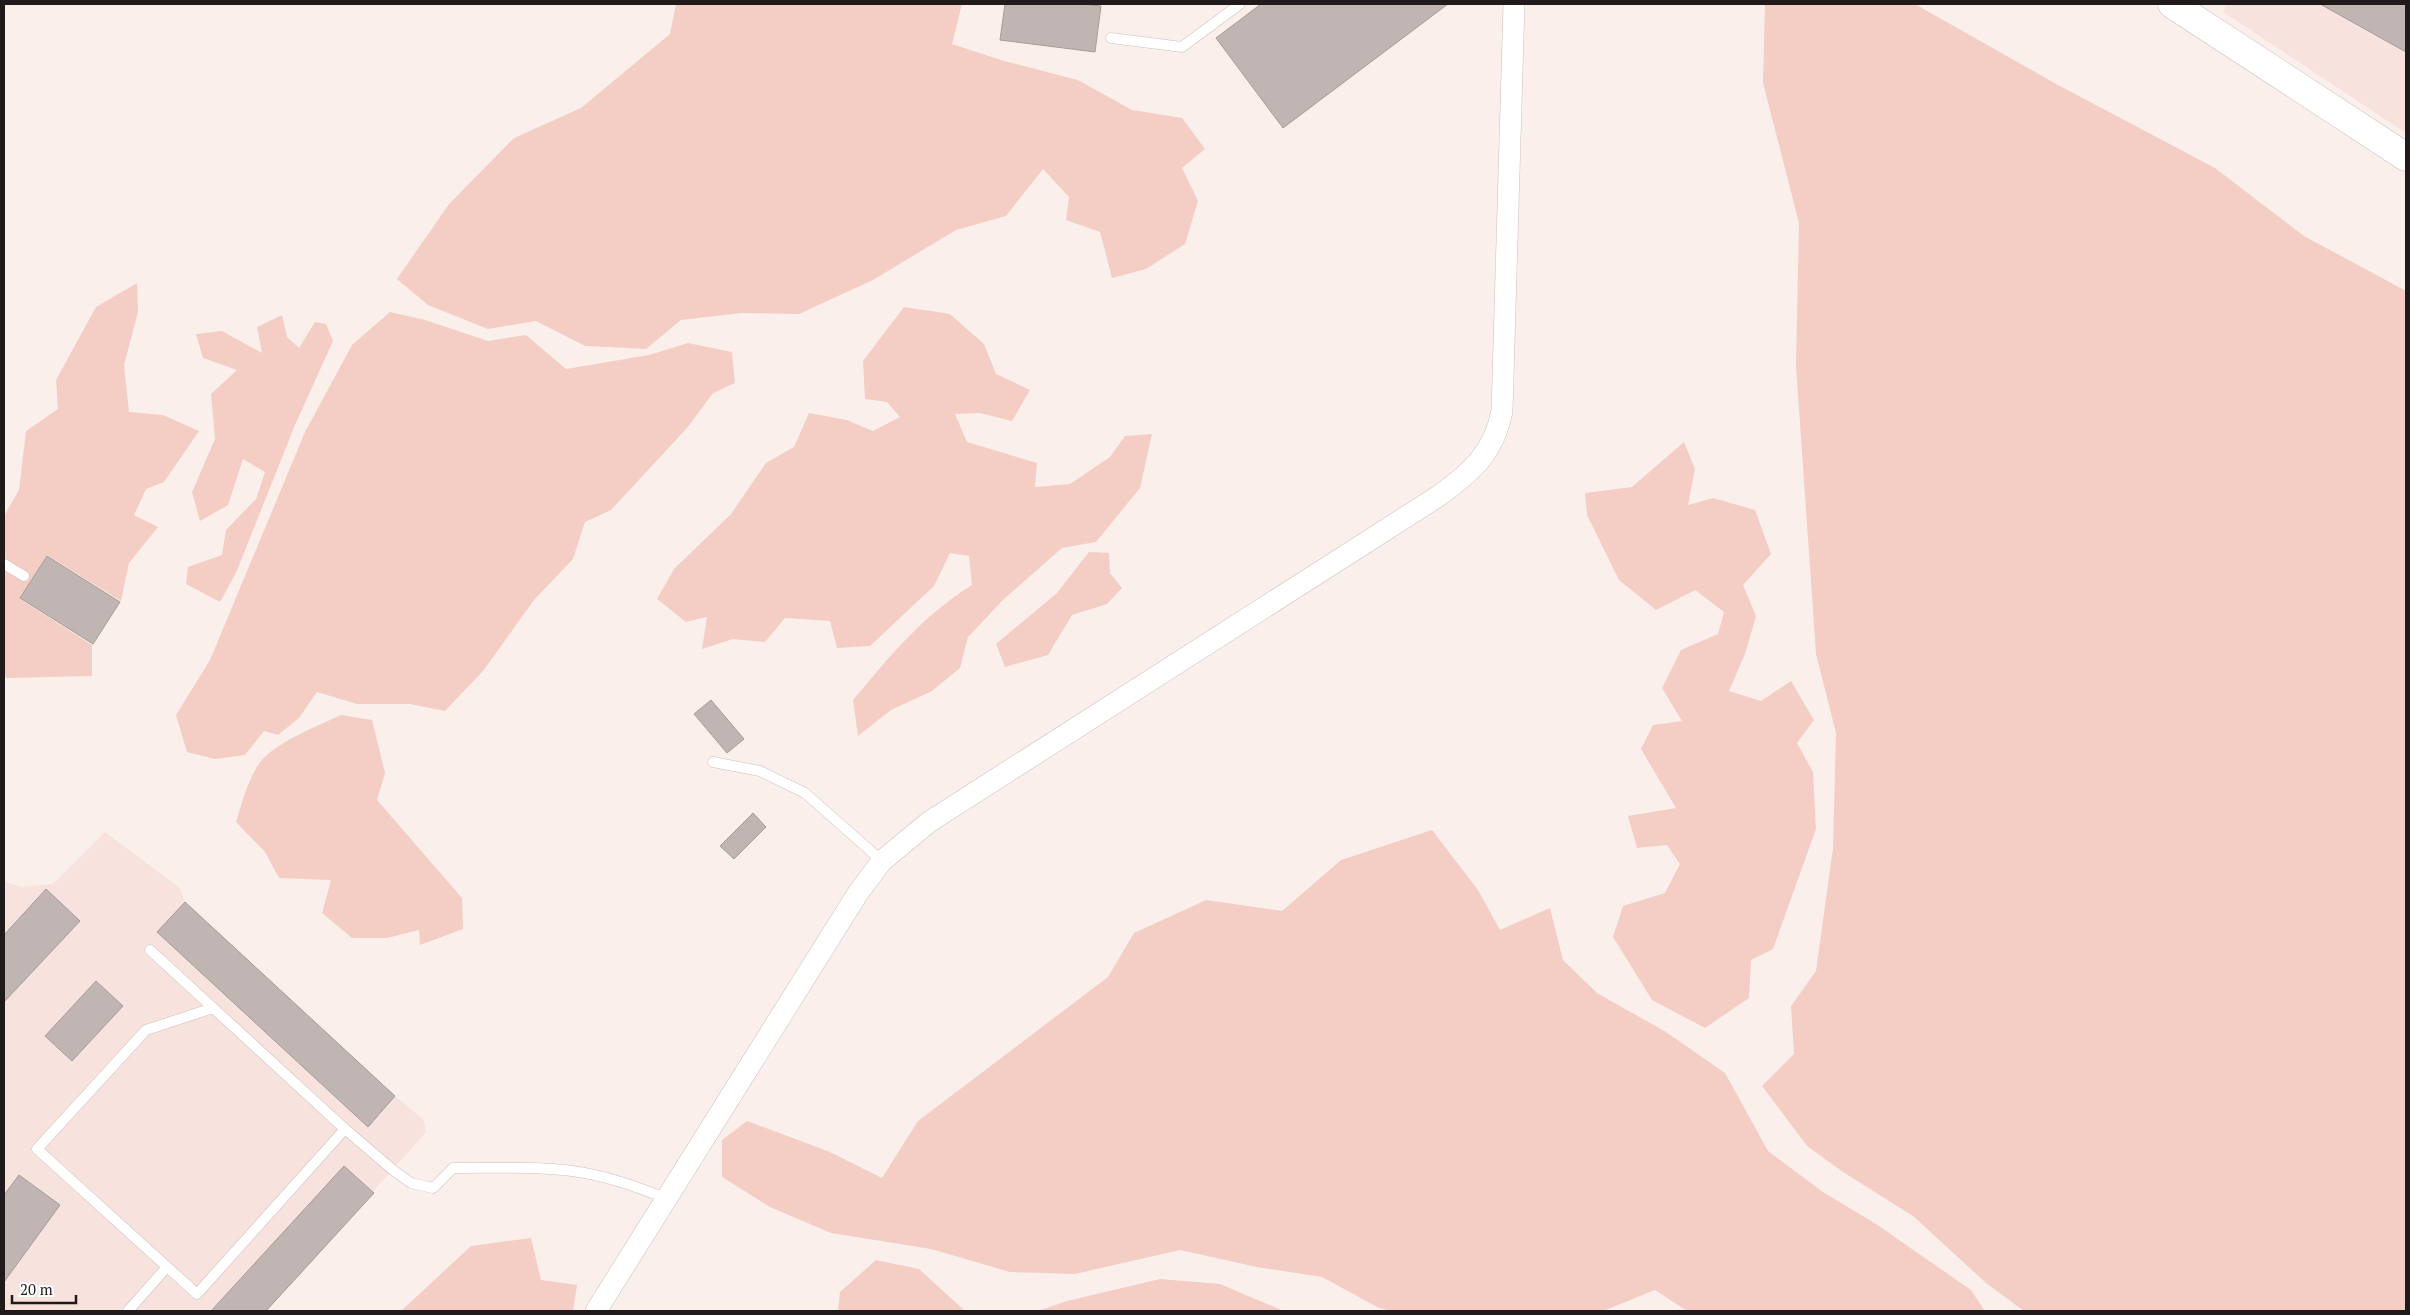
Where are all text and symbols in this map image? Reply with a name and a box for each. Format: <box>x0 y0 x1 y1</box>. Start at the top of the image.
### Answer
scale bar <box>12 1272 76 1304</box>
text: 20 m <box>20 1279 53 1299</box>

